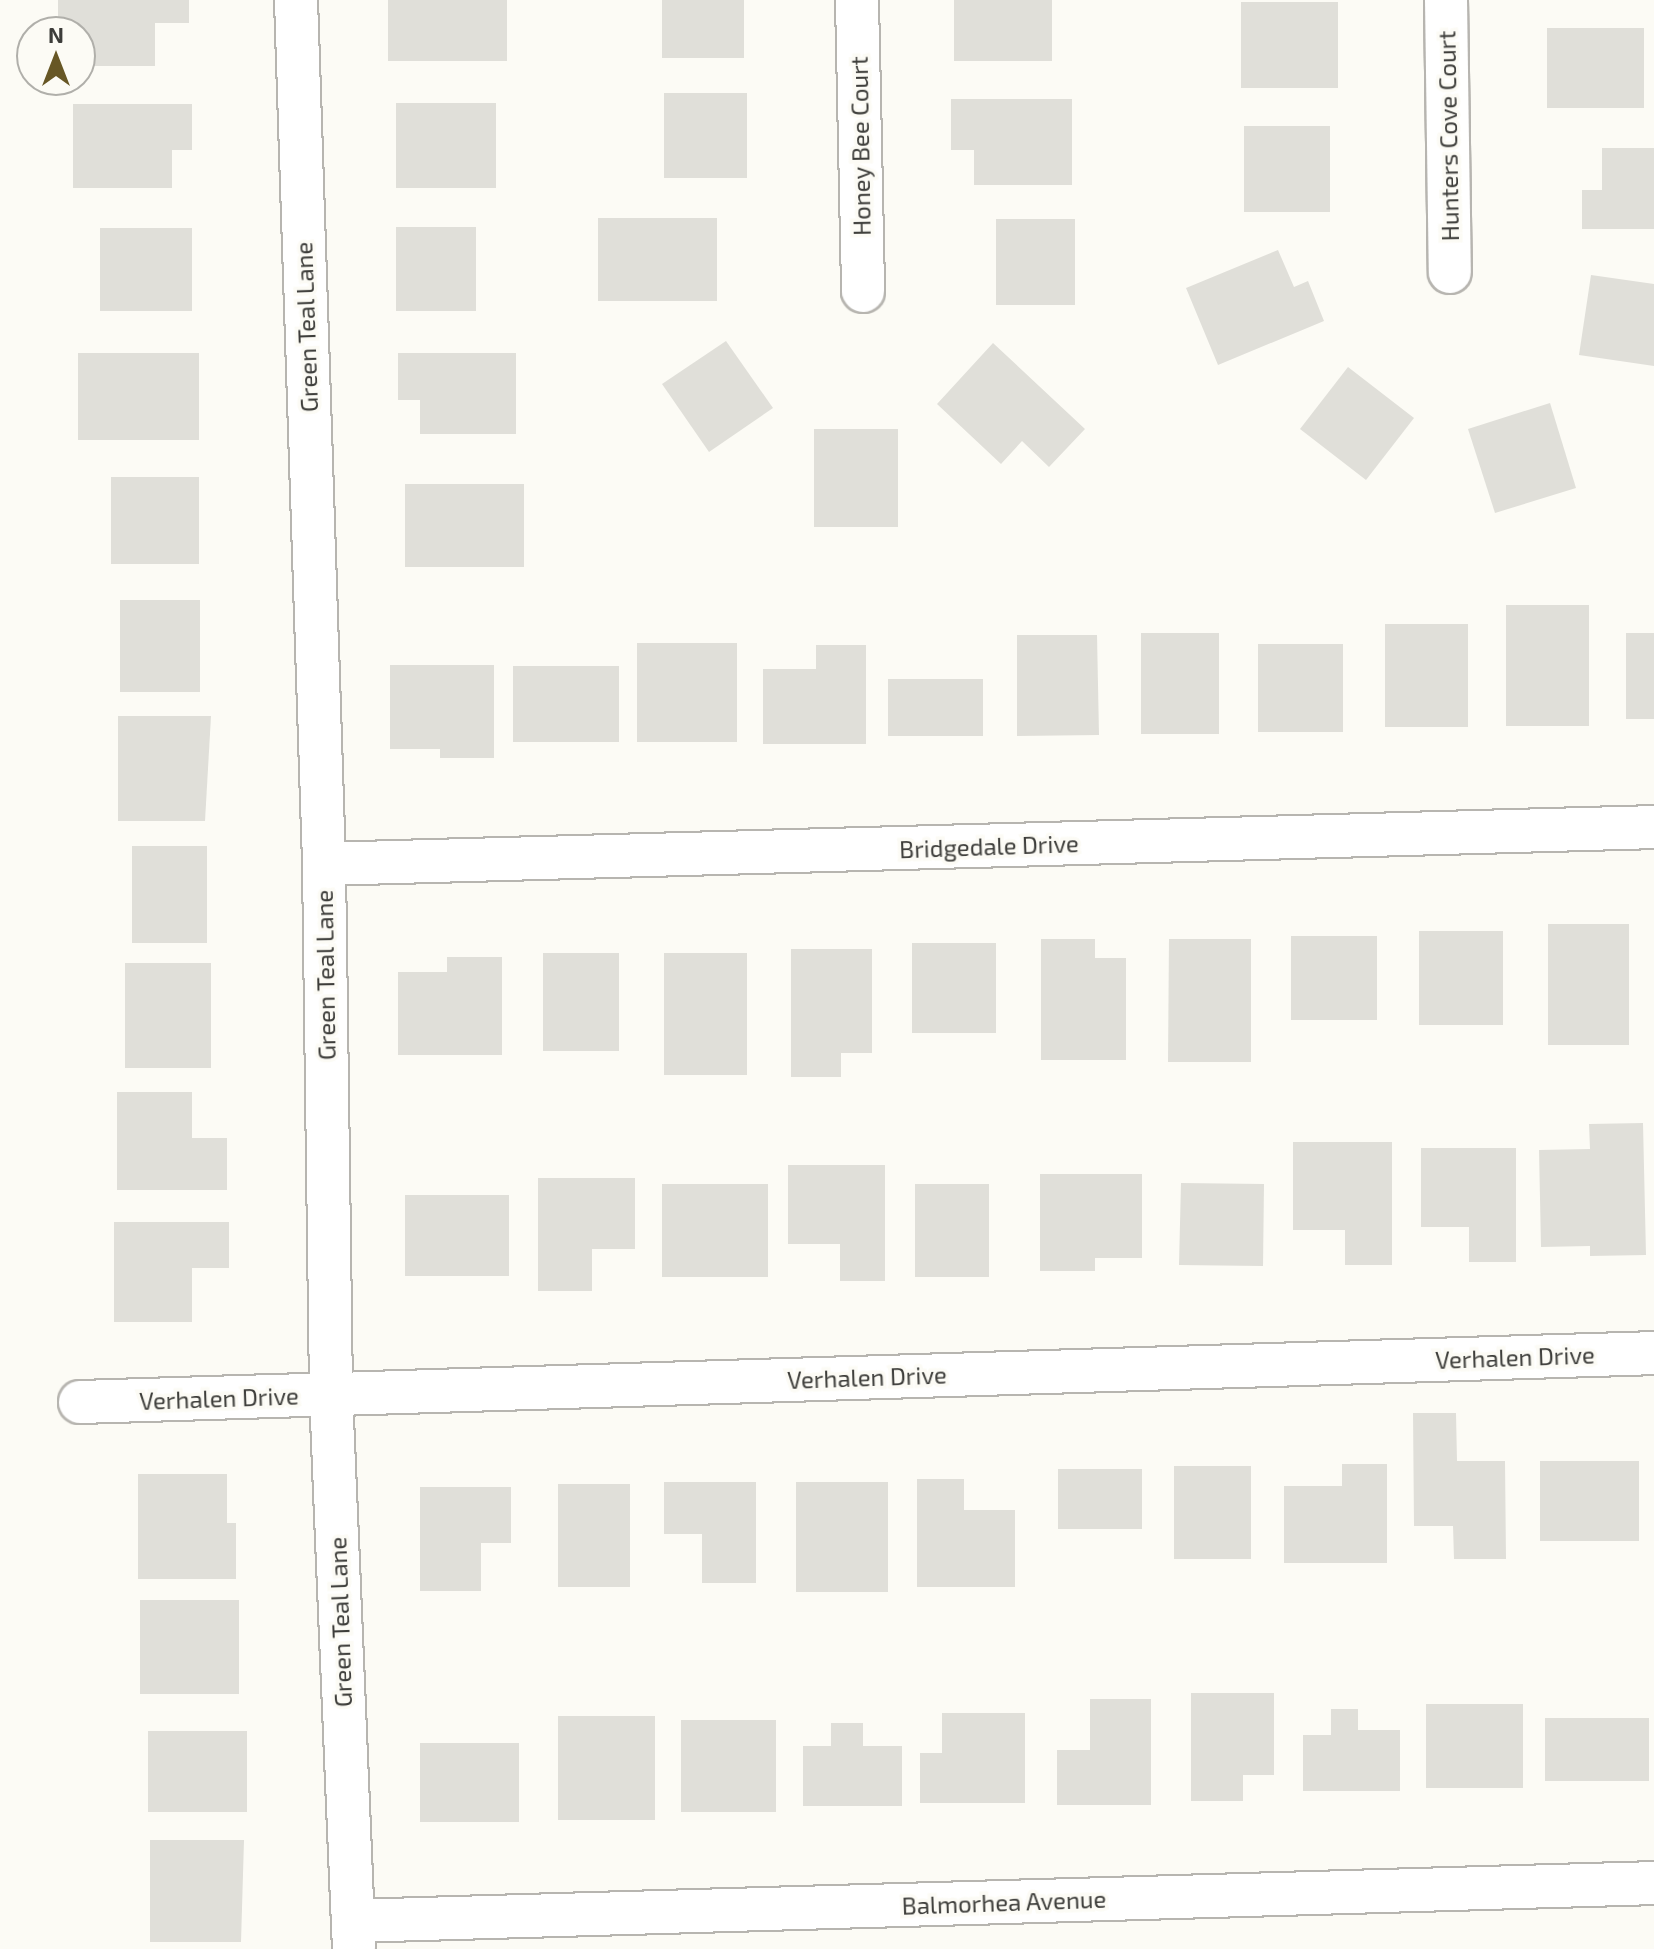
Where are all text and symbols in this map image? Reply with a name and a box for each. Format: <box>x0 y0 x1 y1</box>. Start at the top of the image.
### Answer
north arrow <box>16 16 96 96</box>
text: N <box>48 21 64 47</box>
street label: Hunters Cove Court <box>1432 30 1464 242</box>
street label: Honey Bee Court <box>844 56 876 236</box>
street label: Green Teal Lane <box>289 241 323 413</box>
street label: Bridgedale Drive <box>899 828 1079 864</box>
street label: Green Teal Lane <box>309 889 341 1061</box>
street label: Verhalen Drive <box>1435 1340 1595 1374</box>
street label: Verhalen Drive <box>787 1360 947 1394</box>
street label: Verhalen Drive <box>139 1381 299 1415</box>
street label: Green Teal Lane <box>323 1536 357 1708</box>
street label: Balmorhea Avenue <box>901 1884 1107 1920</box>

